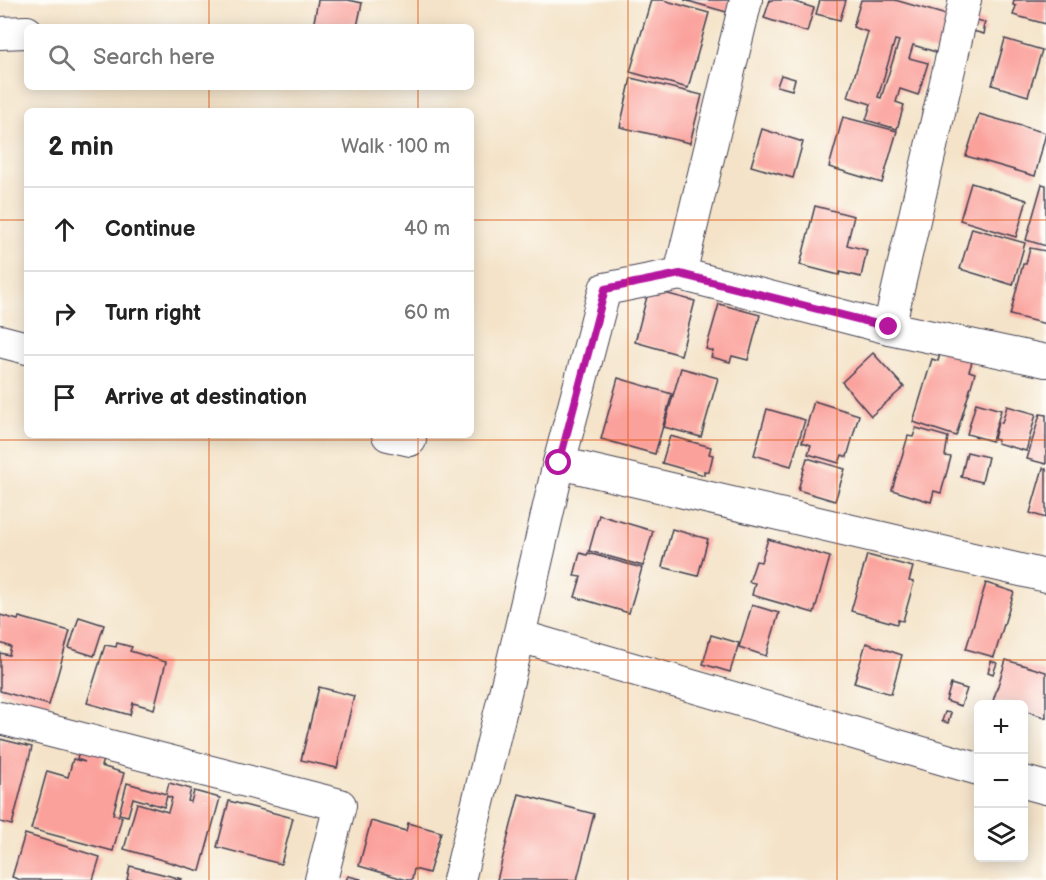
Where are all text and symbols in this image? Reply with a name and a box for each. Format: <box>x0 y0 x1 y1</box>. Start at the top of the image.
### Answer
search box <box>24 24 474 90</box>
icon: search <box>45 41 78 74</box>
text: Search here <box>93 44 215 71</box>
text: 2 min <box>48 132 114 163</box>
text: Walk · 100 m <box>341 135 450 159</box>
icon: ahead <box>48 213 81 246</box>
text: Continue <box>105 216 195 243</box>
text: 40 m <box>404 217 450 241</box>
icon: right <box>48 297 81 330</box>
text: Turn right <box>105 300 201 327</box>
text: 60 m <box>404 301 450 325</box>
route end <box>875 313 901 339</box>
icon: arrive <box>48 381 81 414</box>
text: Arrive at destination <box>105 384 307 411</box>
route start <box>545 449 571 475</box>
map controls <box>974 700 1028 862</box>
button: + <box>974 700 1028 754</box>
button: − <box>974 754 1028 808</box>
button: layers <box>974 808 1028 862</box>

